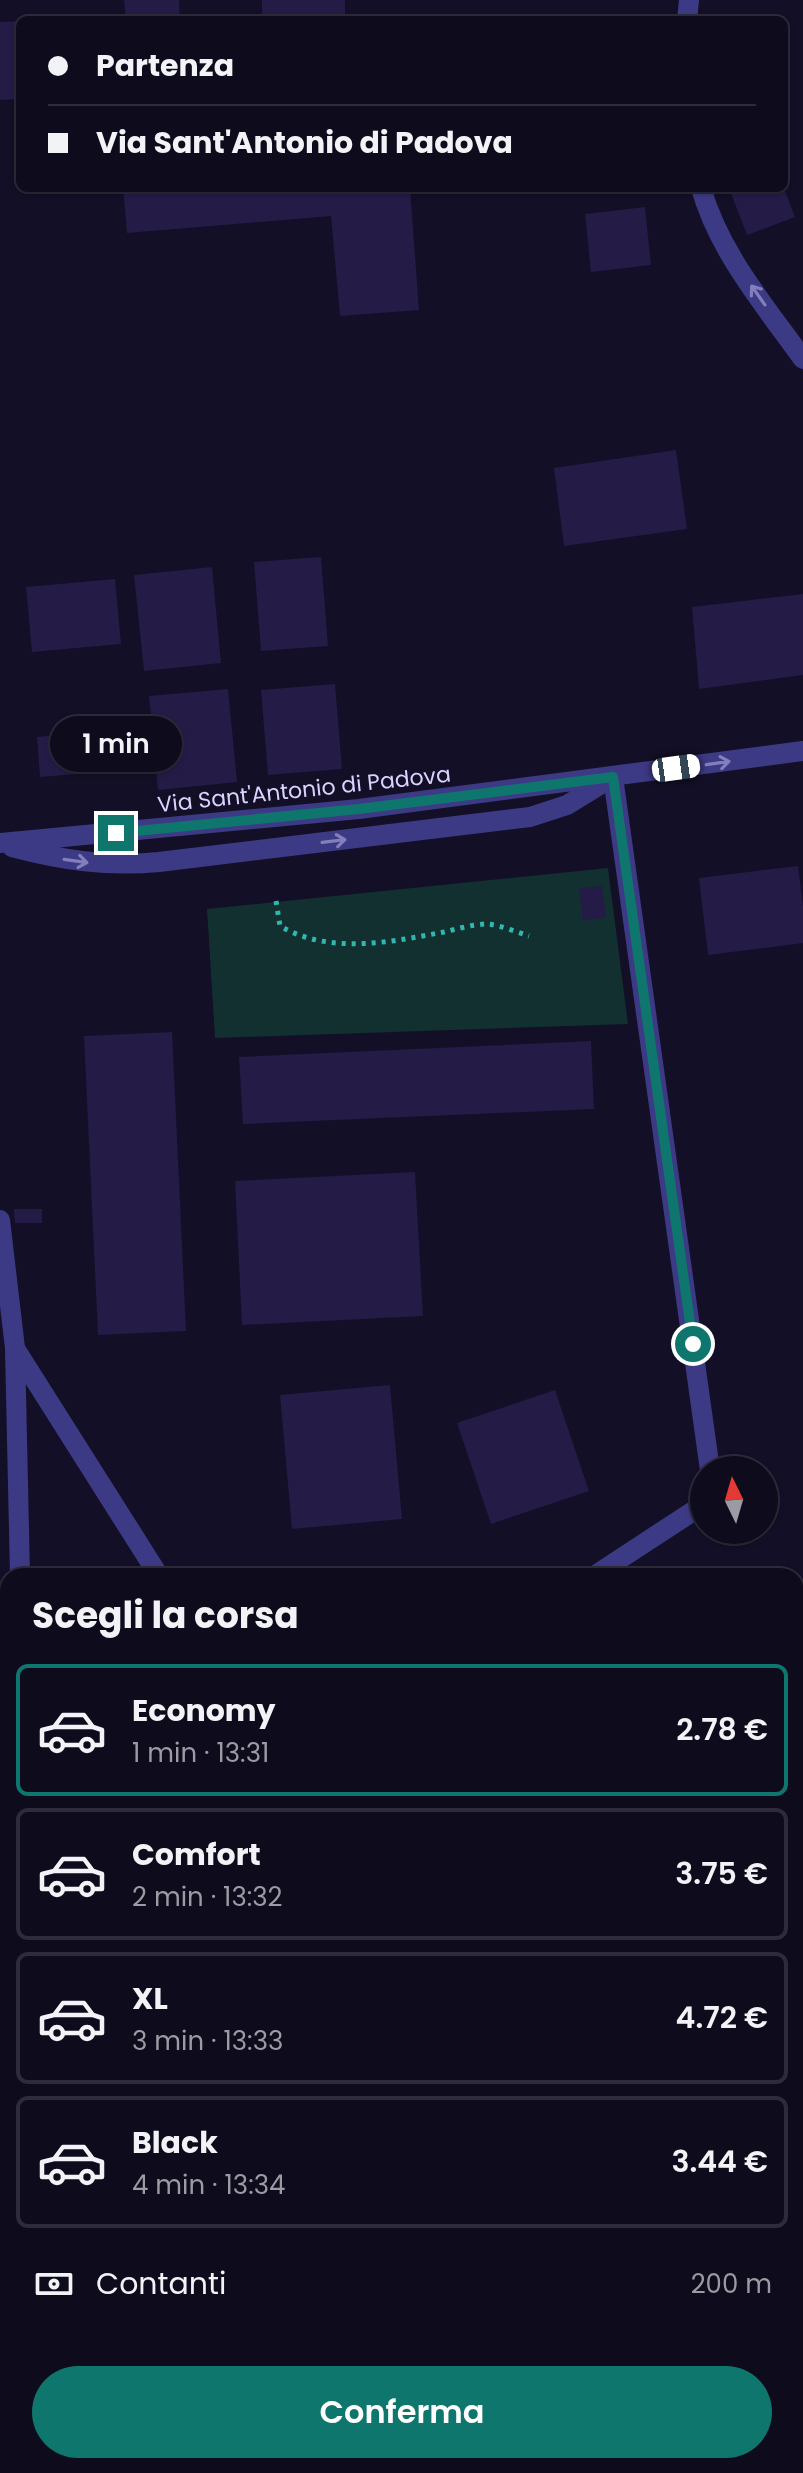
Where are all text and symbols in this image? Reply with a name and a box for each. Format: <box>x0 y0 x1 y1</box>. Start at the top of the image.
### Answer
text: Partenza <box>96 44 234 87</box>
text: Via Sant'Antonio di Padova <box>96 121 513 164</box>
one-way arrow <box>750 285 766 307</box>
callout: 1 min <box>50 717 182 773</box>
text: 1 min <box>82 726 150 762</box>
car <box>651 753 701 783</box>
one-way arrow <box>704 755 731 770</box>
street label: Via Sant'Antonio di Padova <box>156 759 452 820</box>
route end <box>98 815 134 851</box>
one-way arrow <box>321 833 346 848</box>
one-way arrow <box>63 854 88 869</box>
route start <box>675 1326 711 1362</box>
north arrow <box>690 1456 778 1544</box>
map controls <box>690 1456 778 1544</box>
text: Scegli la corsa <box>32 1590 299 1641</box>
text: Economy <box>132 1689 276 1732</box>
icon: car <box>36 1694 108 1766</box>
text: 2.78 € <box>676 1708 768 1751</box>
text: 1 min · 13:31 <box>132 1735 269 1771</box>
text: Comfort <box>132 1833 261 1876</box>
icon: car <box>36 1838 108 1910</box>
text: 3.75 € <box>675 1852 768 1895</box>
text: 2 min · 13:32 <box>132 1879 283 1915</box>
text: XL <box>132 1977 168 2020</box>
icon: car <box>36 1982 108 2054</box>
text: 4.72 € <box>676 1996 768 2039</box>
text: 3 min · 13:33 <box>132 2023 283 2059</box>
text: Black <box>132 2121 218 2164</box>
icon: car <box>36 2126 108 2198</box>
text: 3.44 € <box>671 2140 768 2183</box>
text: 4 min · 13:34 <box>132 2167 285 2203</box>
icon: cash <box>32 2262 76 2306</box>
text: Contanti <box>96 2262 226 2305</box>
text: 200 m <box>691 2266 772 2302</box>
button: Conferma <box>32 2366 772 2458</box>

